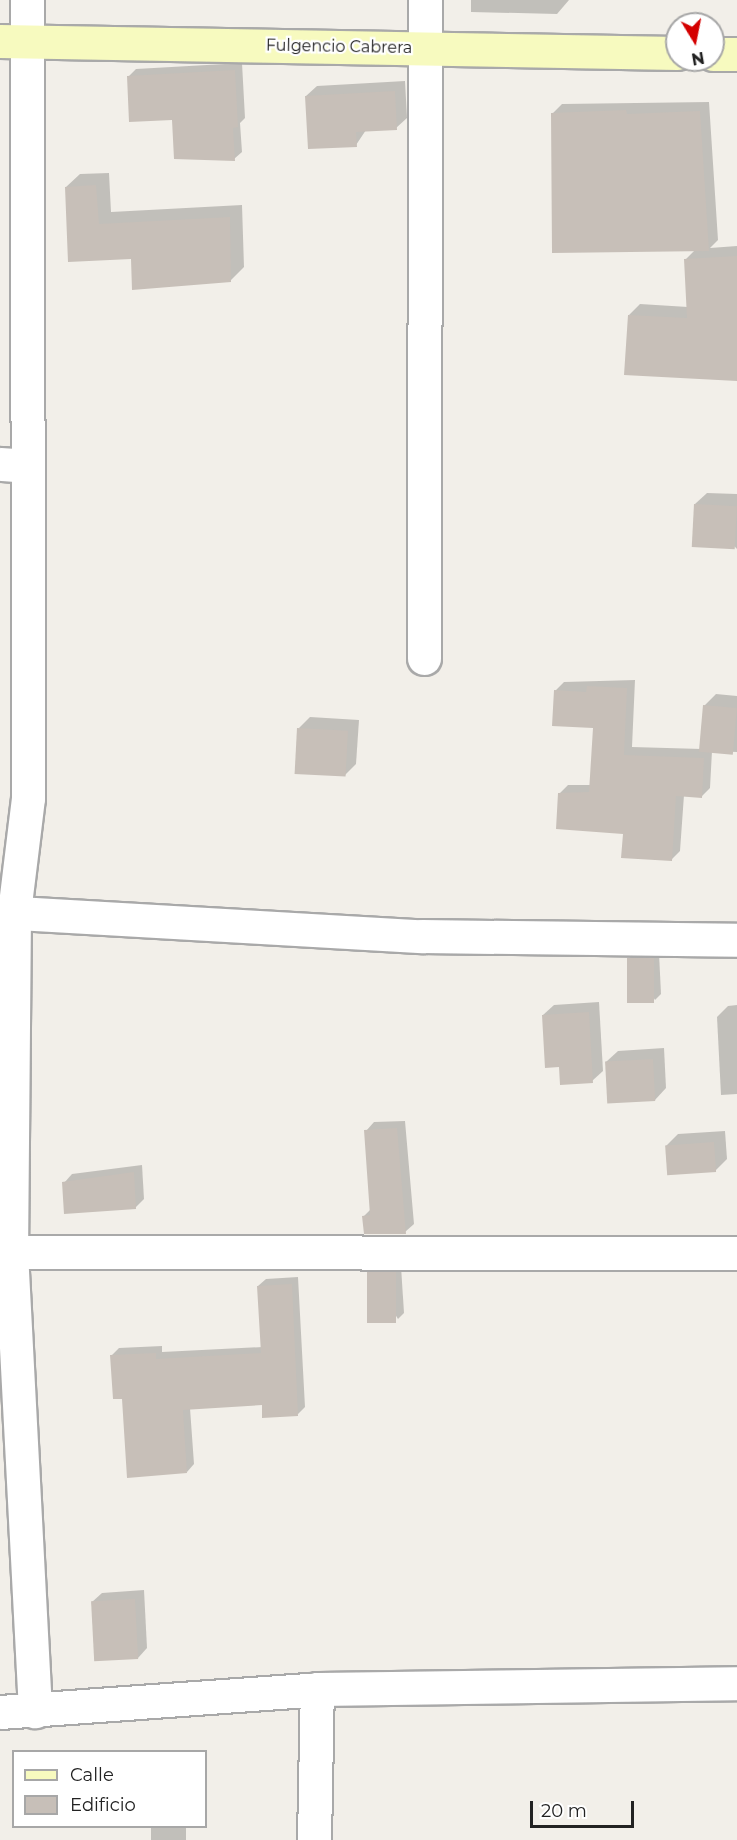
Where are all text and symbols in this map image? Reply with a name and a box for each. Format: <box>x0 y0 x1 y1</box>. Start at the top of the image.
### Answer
north arrow <box>665 12 725 72</box>
street label: Fulgencio Cabrera <box>266 36 412 58</box>
text: N <box>690 48 706 69</box>
legend <box>12 1750 207 1828</box>
text: Calle <box>70 1764 114 1786</box>
scale bar <box>533 1789 636 1827</box>
text: Edificio <box>70 1794 136 1816</box>
text: 20 m <box>541 1800 587 1822</box>

